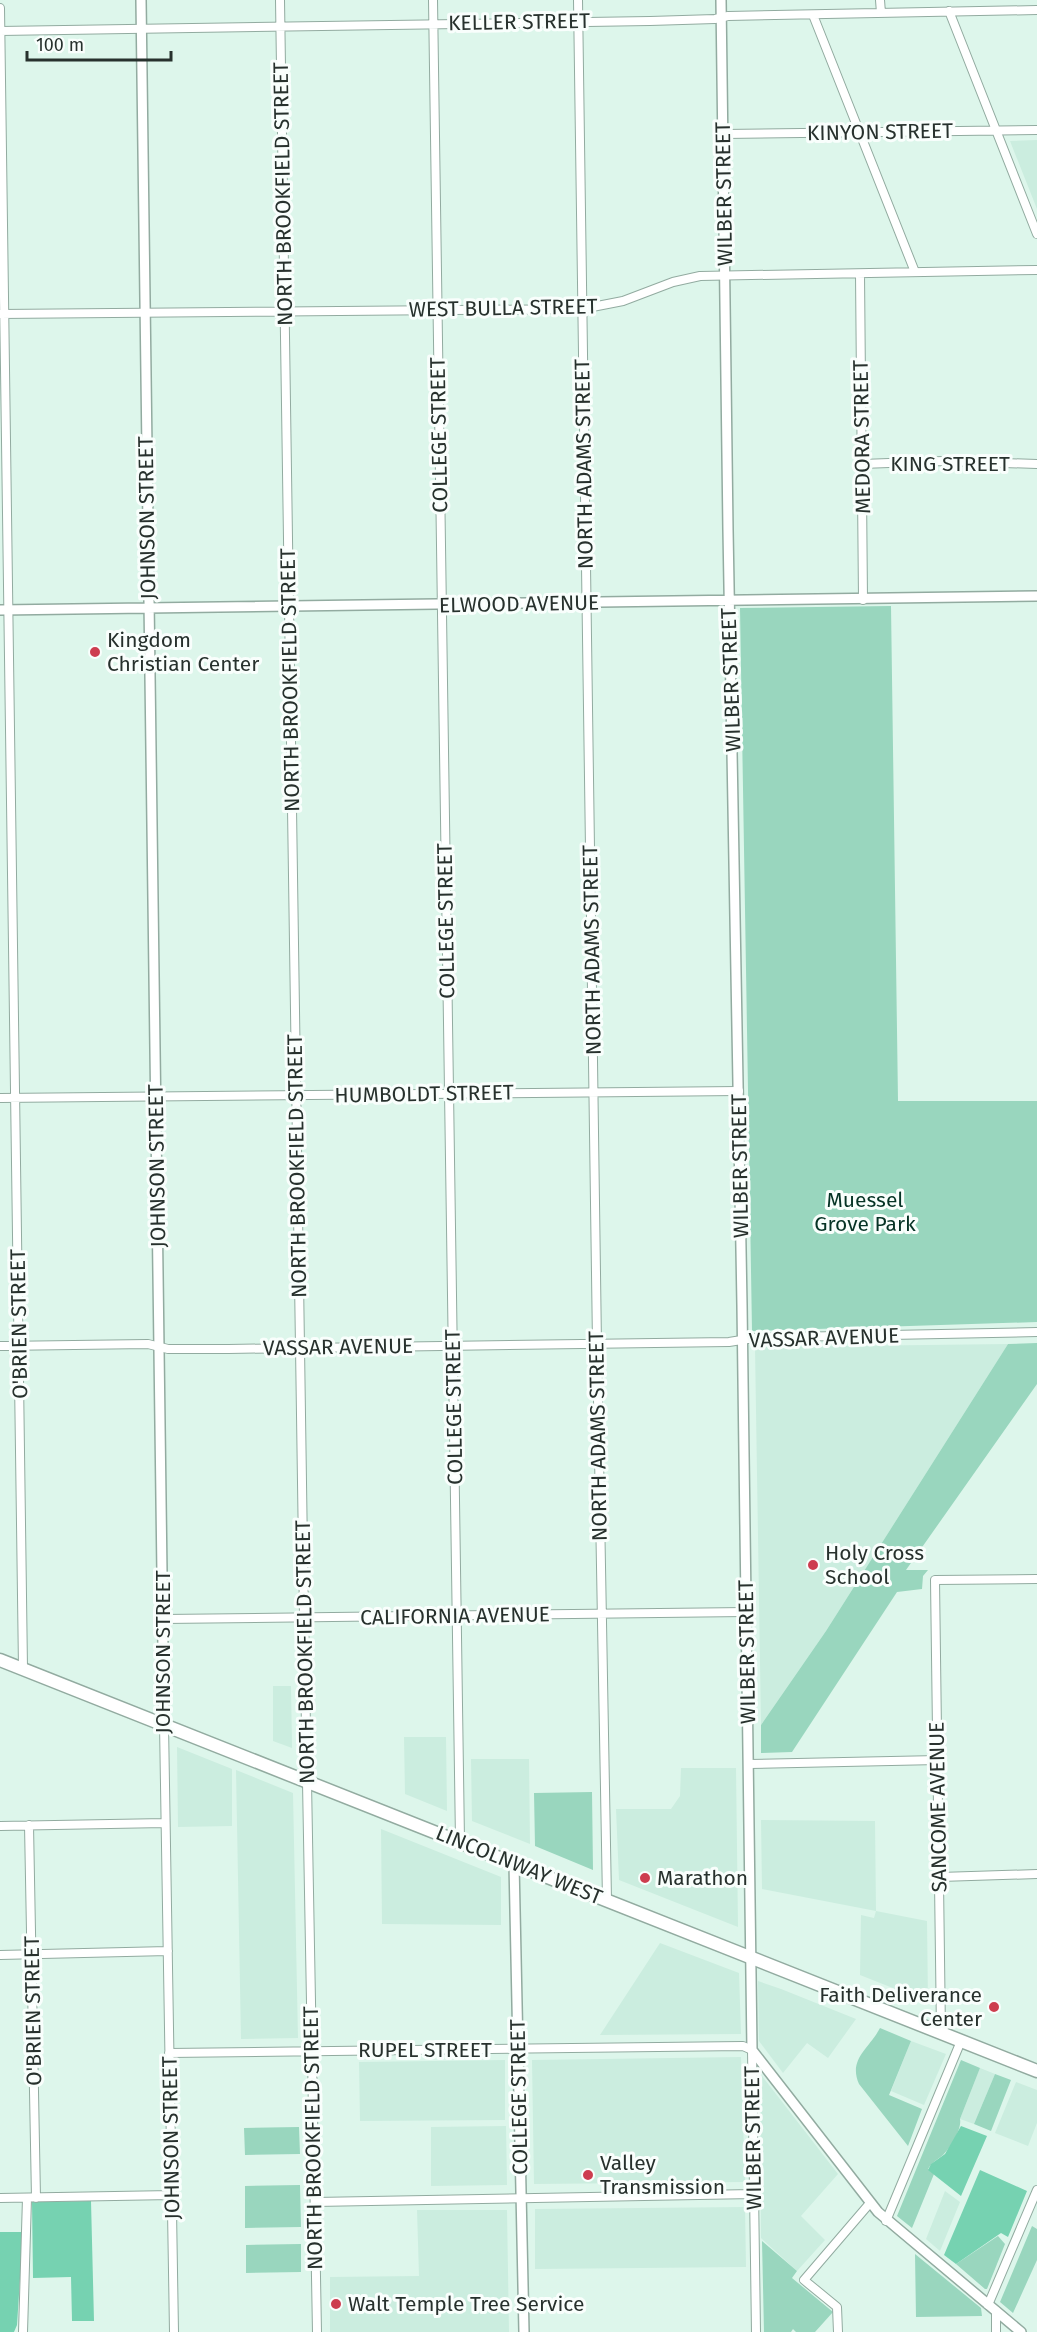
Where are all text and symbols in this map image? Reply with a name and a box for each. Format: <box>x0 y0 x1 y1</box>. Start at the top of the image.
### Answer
street label: KELLER STREET <box>448 8 590 36</box>
scale bar <box>27 24 171 62</box>
text: 100 m <box>36 34 84 56</box>
street label: NORTH BROOKFIELD STREET <box>268 62 298 326</box>
street label: KINYON STREET <box>807 118 953 146</box>
street label: WILBER STREET <box>710 122 738 266</box>
street label: WEST BULLA STREET <box>408 293 598 323</box>
street label: COLLEGE STREET <box>425 357 453 513</box>
street label: NORTH ADAMS STREET <box>569 359 599 569</box>
street label: MEDORA STREET <box>848 360 876 514</box>
street label: JOHNSON STREET <box>133 436 161 600</box>
street label: KING STREET <box>890 451 1010 477</box>
street label: NORTH BROOKFIELD STREET <box>275 548 305 812</box>
street label: ELWOOD AVENUE <box>439 590 599 618</box>
street label: WILBER STREET <box>715 607 747 752</box>
place label: Kingdom Christian Center <box>107 627 259 677</box>
marker: Kingdom Christian Center <box>88 645 102 659</box>
street label: COLLEGE STREET <box>432 843 460 999</box>
street label: NORTH ADAMS STREET <box>577 845 607 1055</box>
street label: NORTH BROOKFIELD STREET <box>282 1034 312 1298</box>
street label: HUMBOLDT STREET <box>334 1079 514 1109</box>
street label: JOHNSON STREET <box>143 1084 171 1248</box>
street label: WILBER STREET <box>726 1094 754 1238</box>
park label: Muessel Grove Park <box>814 1187 916 1237</box>
street label: O'BRIEN STREET <box>5 1249 33 1399</box>
street label: VASSAR AVENUE <box>748 1322 900 1354</box>
street label: COLLEGE STREET <box>440 1329 468 1485</box>
street label: NORTH ADAMS STREET <box>583 1331 613 1541</box>
street label: VASSAR AVENUE <box>263 1333 413 1361</box>
street label: NORTH BROOKFIELD STREET <box>290 1520 320 1784</box>
place label: Holy Cross School <box>825 1540 924 1590</box>
marker: Holy Cross School <box>806 1558 820 1572</box>
street label: JOHNSON STREET <box>150 1570 176 1734</box>
street label: WILBER STREET <box>733 1580 761 1724</box>
street label: CALIFORNIA AVENUE <box>360 1601 550 1631</box>
street label: SANCOME AVENUE <box>924 1721 952 1893</box>
street label: LINCOLNWAY WEST <box>432 1820 606 1910</box>
place label: Marathon <box>657 1865 748 1891</box>
marker: Marathon <box>638 1871 652 1885</box>
street label: O'BRIEN STREET <box>19 1936 47 2086</box>
place label: Faith Deliverance Center <box>819 1982 982 2032</box>
marker: Faith Deliverance Center <box>987 2000 1001 2014</box>
street label: NORTH BROOKFIELD STREET <box>298 2006 328 2270</box>
street label: COLLEGE STREET <box>505 2019 533 2175</box>
street label: RUPEL STREET <box>358 2037 492 2063</box>
street label: JOHNSON STREET <box>157 2056 185 2220</box>
street label: WILBER STREET <box>739 2066 767 2210</box>
place label: Valley Transmission <box>600 2150 725 2200</box>
marker: Valley Transmission <box>581 2168 595 2182</box>
place label: Walt Temple Tree Service <box>348 2291 584 2317</box>
marker: Walt Temple Tree Service <box>329 2297 343 2311</box>

